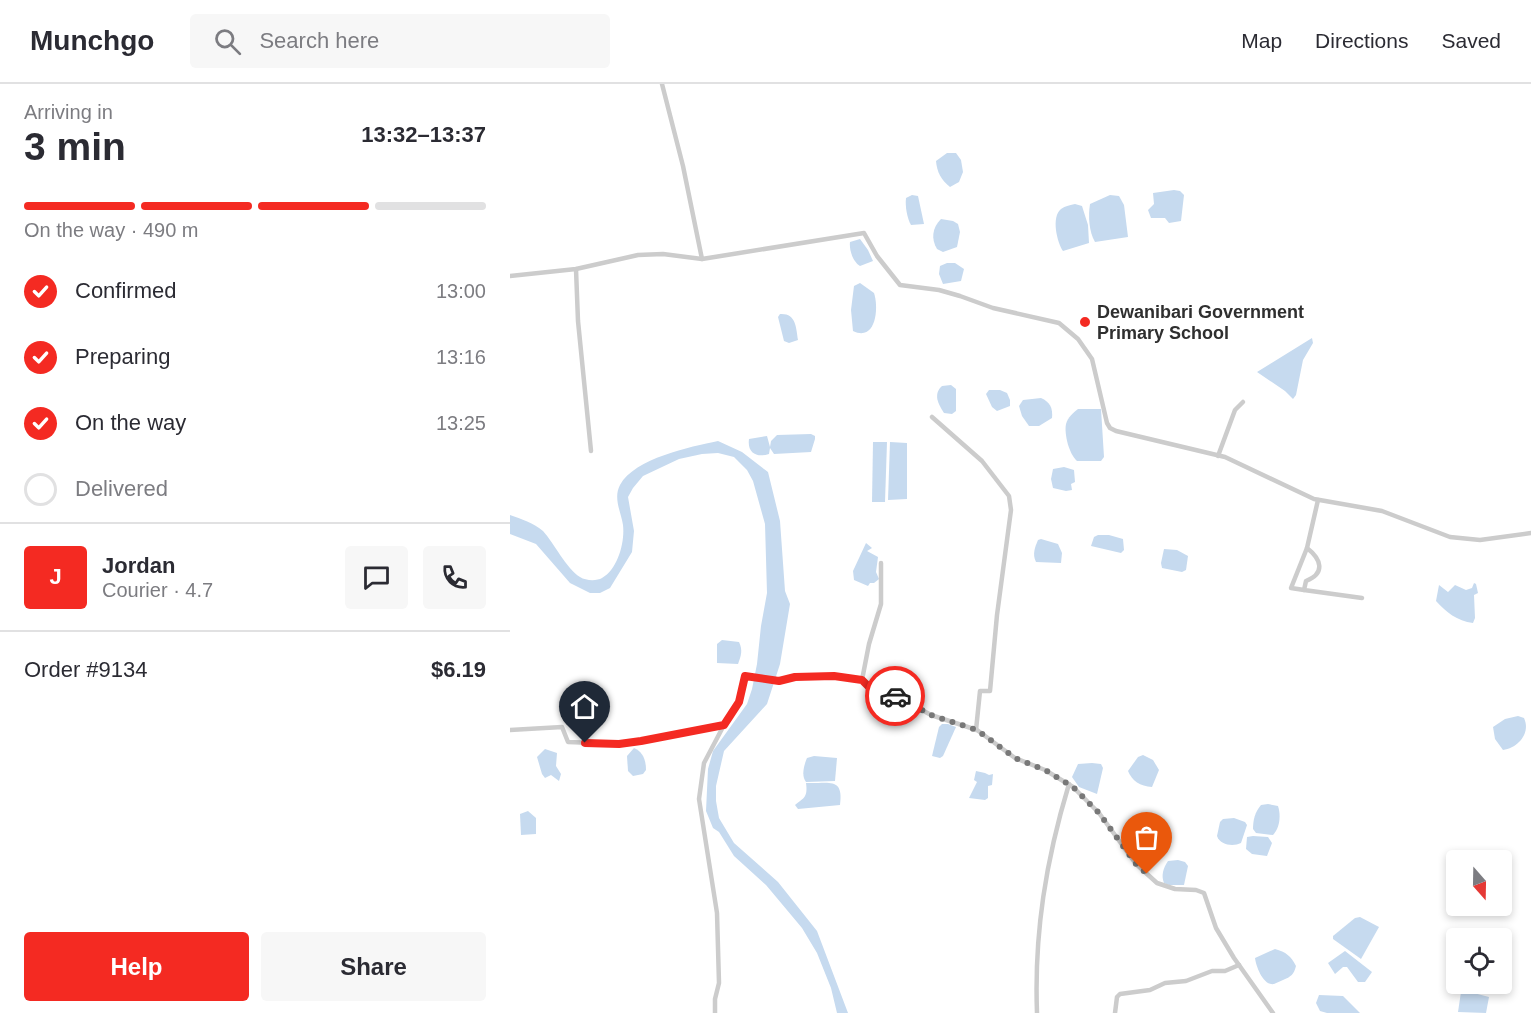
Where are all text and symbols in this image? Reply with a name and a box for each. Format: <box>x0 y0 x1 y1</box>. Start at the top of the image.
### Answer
search box <box>190 14 610 68</box>
text: Munchgo <box>30 25 154 56</box>
icon: search <box>211 25 244 58</box>
text: Search here <box>259 28 379 53</box>
text: Map <box>1241 29 1282 52</box>
text: Directions <box>1315 29 1408 52</box>
text: Saved <box>1441 29 1501 52</box>
text: Arriving in <box>24 101 113 123</box>
text: 13:32–13:37 <box>361 122 486 147</box>
text: 3 min <box>24 125 126 168</box>
text: On the way · 490 m <box>24 219 199 241</box>
icon: check <box>24 275 57 308</box>
text: Confirmed <box>75 278 176 303</box>
text: 13:00 <box>436 280 486 302</box>
place label: Dewanibari Government Primary School <box>1097 302 1304 343</box>
marker: Dewanibari Government Primary School <box>1078 315 1092 329</box>
icon: check <box>24 341 57 374</box>
text: Preparing <box>75 344 170 369</box>
text: 13:16 <box>436 346 486 368</box>
icon: check <box>24 407 57 440</box>
text: On the way <box>75 410 186 435</box>
text: 13:25 <box>436 412 486 434</box>
text: Delivered <box>75 476 168 501</box>
button: chat <box>345 546 408 609</box>
button: phone <box>423 546 486 609</box>
text: Jordan <box>102 553 175 578</box>
text: J <box>49 564 62 589</box>
text: Courier · 4.7 <box>102 579 213 601</box>
text: Order #9134 <box>24 657 148 682</box>
text: $6.19 <box>431 657 486 682</box>
courier <box>865 666 925 726</box>
icon: car <box>879 680 912 713</box>
pin <box>559 681 610 743</box>
icon: home <box>568 690 601 723</box>
pin <box>1121 812 1172 874</box>
icon: bag <box>1130 821 1163 854</box>
north arrow <box>1446 850 1512 916</box>
map controls <box>1446 850 1512 994</box>
button: locate <box>1446 928 1512 994</box>
button: Help <box>24 932 249 1001</box>
button: Share <box>261 932 486 1001</box>

